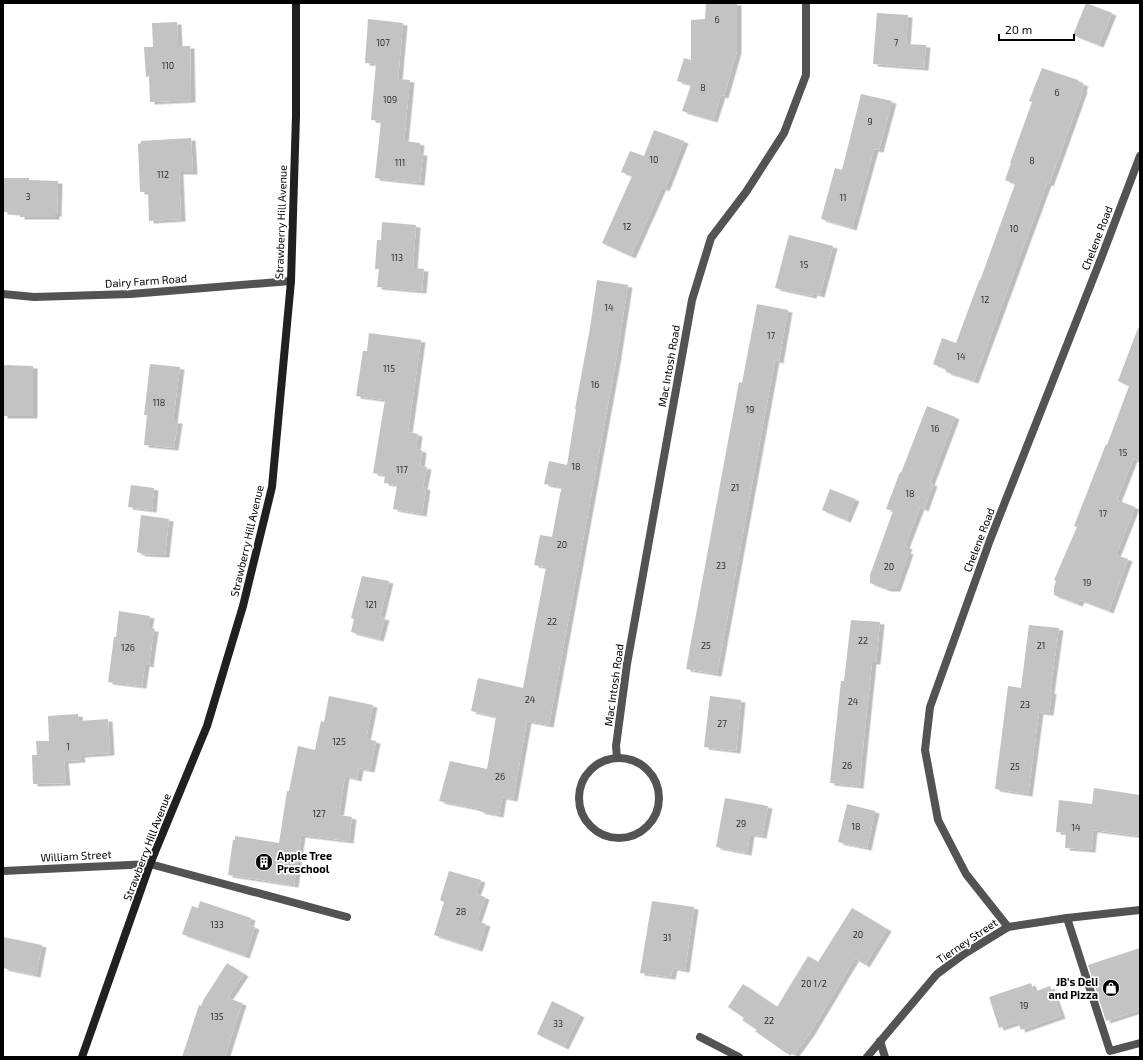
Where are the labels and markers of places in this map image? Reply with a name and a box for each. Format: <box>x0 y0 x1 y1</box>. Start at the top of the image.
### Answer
place label: Apple Tree Preschool <box>277 849 332 875</box>
building icon: Apple Tree Preschool <box>254 852 274 872</box>
place label: JB's Deli and Pizza <box>1049 975 1098 1001</box>
shop icon: JB's Deli and Pizza <box>1101 978 1121 998</box>

